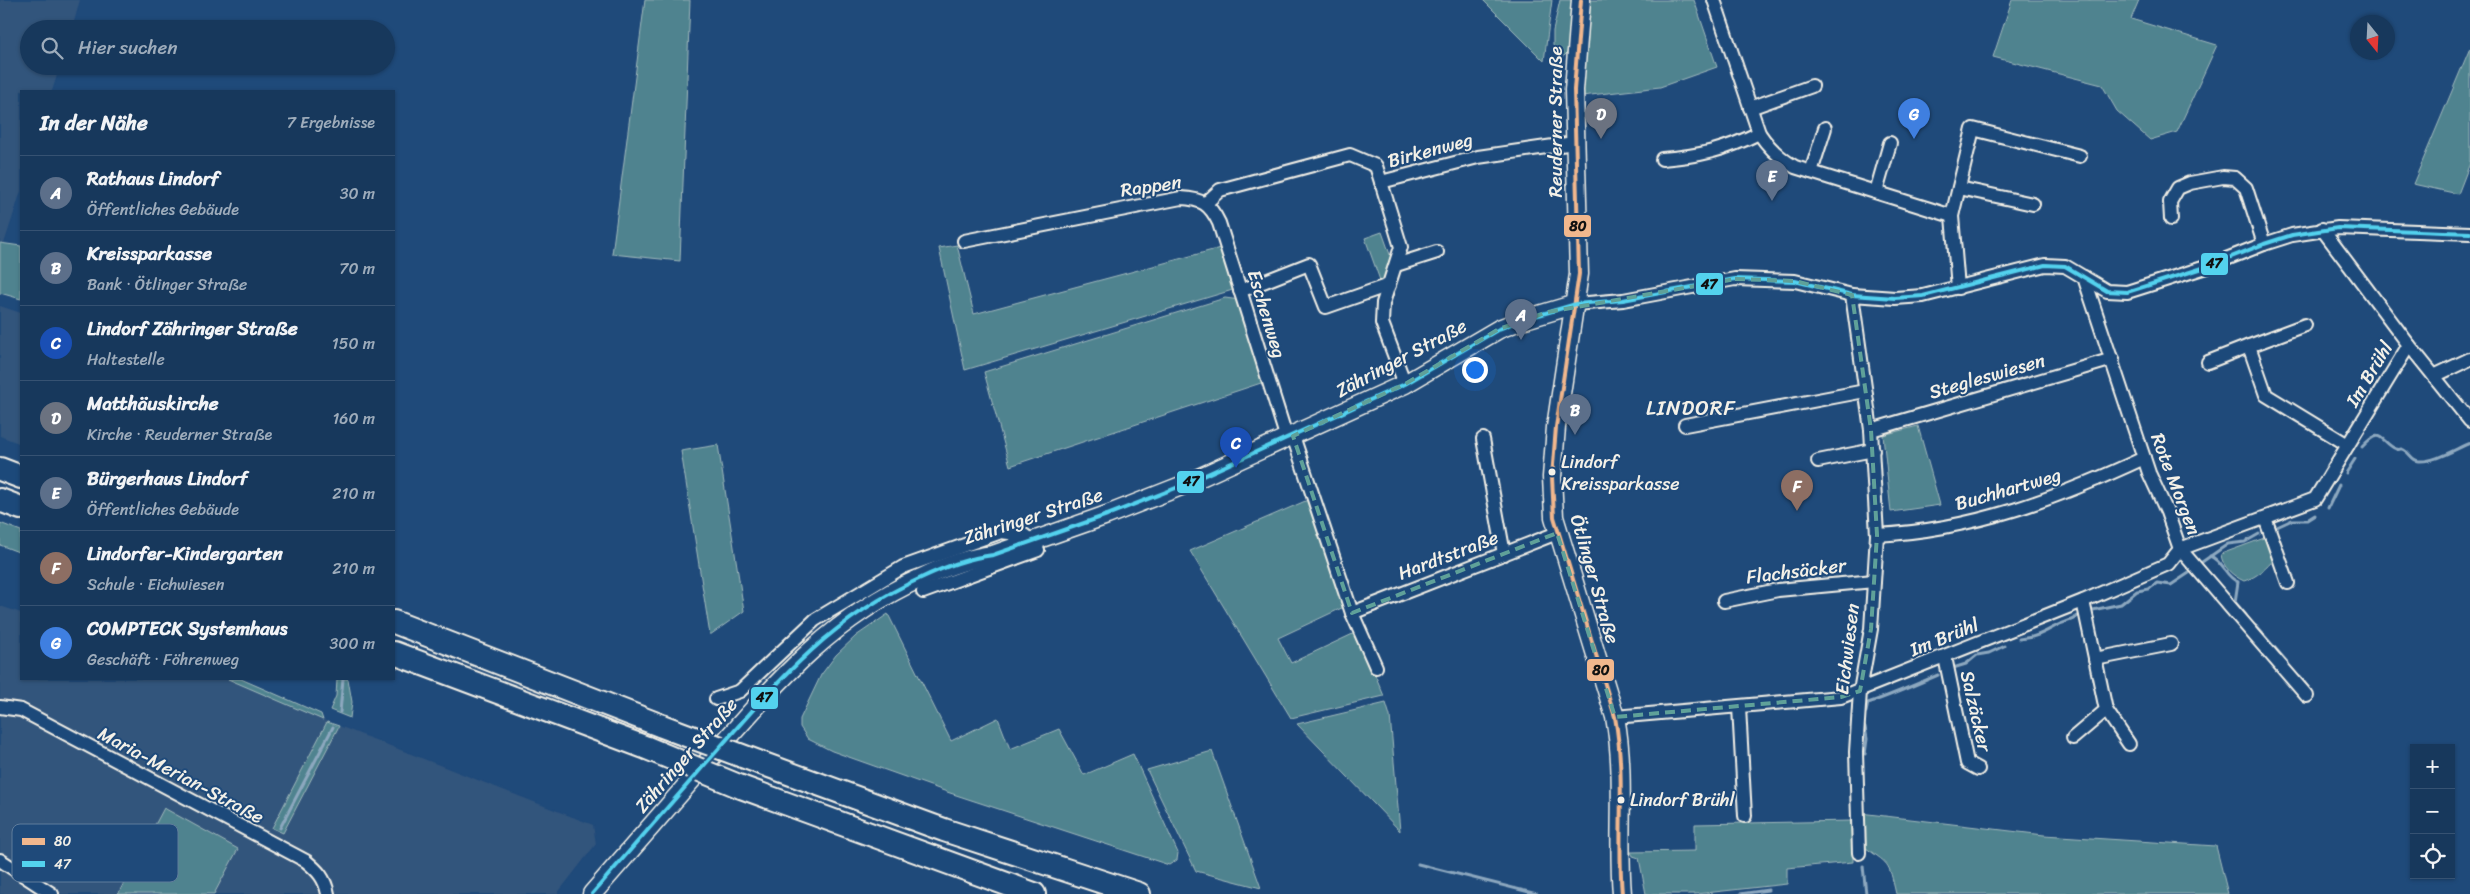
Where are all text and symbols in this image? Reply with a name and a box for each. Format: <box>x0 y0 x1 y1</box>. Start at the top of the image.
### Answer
north arrow <box>2350 15 2395 60</box>
search box <box>20 20 395 75</box>
text: Hier suchen <box>78 31 178 64</box>
icon: search <box>38 34 66 62</box>
street label: Reuderner Straße <box>1539 46 1572 198</box>
pin: D <box>1585 98 1617 139</box>
pin: G <box>1898 98 1930 139</box>
text: In der Nähe <box>40 104 148 142</box>
text: 7 Ergebnisse <box>287 108 375 137</box>
street label: Birkenweg <box>1384 123 1477 177</box>
pin: E <box>1756 160 1788 201</box>
text: Rathaus Lindorf <box>87 162 219 195</box>
street label: Rappen <box>1118 165 1184 207</box>
text: A <box>51 179 61 208</box>
text: 30 m <box>340 179 375 208</box>
text: Öffentliches Gebäude <box>87 195 239 224</box>
line badge: 80 <box>1563 214 1592 238</box>
text: 80 <box>1568 214 1587 239</box>
text: Kreissparkasse <box>87 237 212 270</box>
text: 47 <box>2205 251 2223 276</box>
line badge: 47 <box>2200 252 2229 276</box>
text: B <box>51 254 61 283</box>
text: 70 m <box>339 254 375 283</box>
street label: Eschenweg <box>1238 266 1296 362</box>
text: Bank · Ötlinger Straße <box>87 270 247 299</box>
line badge: 47 <box>1695 272 1724 296</box>
text: 47 <box>1700 272 1718 297</box>
pin: A <box>1505 299 1537 340</box>
street label: Zähringer Straße <box>1329 309 1473 407</box>
text: Lindorf Zähringer Straße <box>87 312 298 345</box>
text: C <box>51 329 61 358</box>
text: 150 m <box>332 329 375 358</box>
street label: Im Brühl <box>2336 334 2402 414</box>
street label: Stegleswiesen <box>1925 344 2049 408</box>
text: Haltestelle <box>87 345 165 374</box>
your location <box>1462 357 1488 383</box>
text: Matthäuskirche <box>87 387 218 420</box>
district label: LINDORF <box>1646 389 1737 427</box>
pin: B <box>1559 394 1591 435</box>
text: D <box>51 404 61 433</box>
text: 160 m <box>332 404 375 433</box>
text: Kirche · Reuderner Straße <box>87 420 272 449</box>
pin: C <box>1220 427 1252 468</box>
street label: Rote Morgen <box>2141 428 2211 540</box>
place label: Lindorf Kreissparkasse <box>1561 446 1680 500</box>
street label: Buchhartweg <box>1951 458 2065 520</box>
text: Bürgerhaus Lindorf <box>87 462 248 495</box>
marker: Lindorf Kreissparkasse <box>1547 467 1557 477</box>
text: 47 <box>1182 469 1200 494</box>
line badge: 47 <box>1176 470 1205 494</box>
pin: F <box>1781 470 1813 511</box>
street label: Zähringer Straße <box>959 478 1107 554</box>
text: E <box>52 479 60 508</box>
text: 210 m <box>332 479 375 508</box>
text: Öffentliches Gebäude <box>87 495 239 524</box>
street label: Ötlinger Straße <box>1561 510 1629 648</box>
street label: Hardtstraße <box>1393 521 1503 589</box>
text: Lindorfer-Kindergarten <box>87 537 283 570</box>
street label: Flachsäcker <box>1744 548 1849 593</box>
text: F <box>52 554 60 583</box>
text: 210 m <box>332 554 375 583</box>
text: Schule · Eichwiesen <box>87 570 224 599</box>
street label: Eichwiesen <box>1825 602 1869 696</box>
street label: Im Brühl <box>1903 608 1984 666</box>
text: COMPTECK Systemhaus <box>87 612 288 645</box>
text: G <box>51 629 61 658</box>
text: 300 m <box>330 629 375 658</box>
text: Geschäft · Föhrenweg <box>87 645 239 674</box>
line badge: 80 <box>1586 658 1615 682</box>
text: 80 <box>1591 658 1610 683</box>
street label: Salzäcker <box>1951 667 2002 756</box>
text: 47 <box>755 685 773 710</box>
line badge: 47 <box>750 686 779 710</box>
street label: Zähringer Straße <box>626 689 746 821</box>
street label: Maria-Merian-Straße <box>92 717 270 833</box>
map controls <box>2410 744 2455 879</box>
button: + <box>2410 744 2455 789</box>
place label: Lindorf Brühl <box>1630 784 1735 816</box>
button: − <box>2410 789 2455 834</box>
marker: Lindorf Brühl <box>1616 795 1626 805</box>
legend <box>12 824 178 882</box>
text: 80 <box>54 829 71 854</box>
button: locate <box>2410 834 2455 879</box>
text: 47 <box>54 852 72 877</box>

